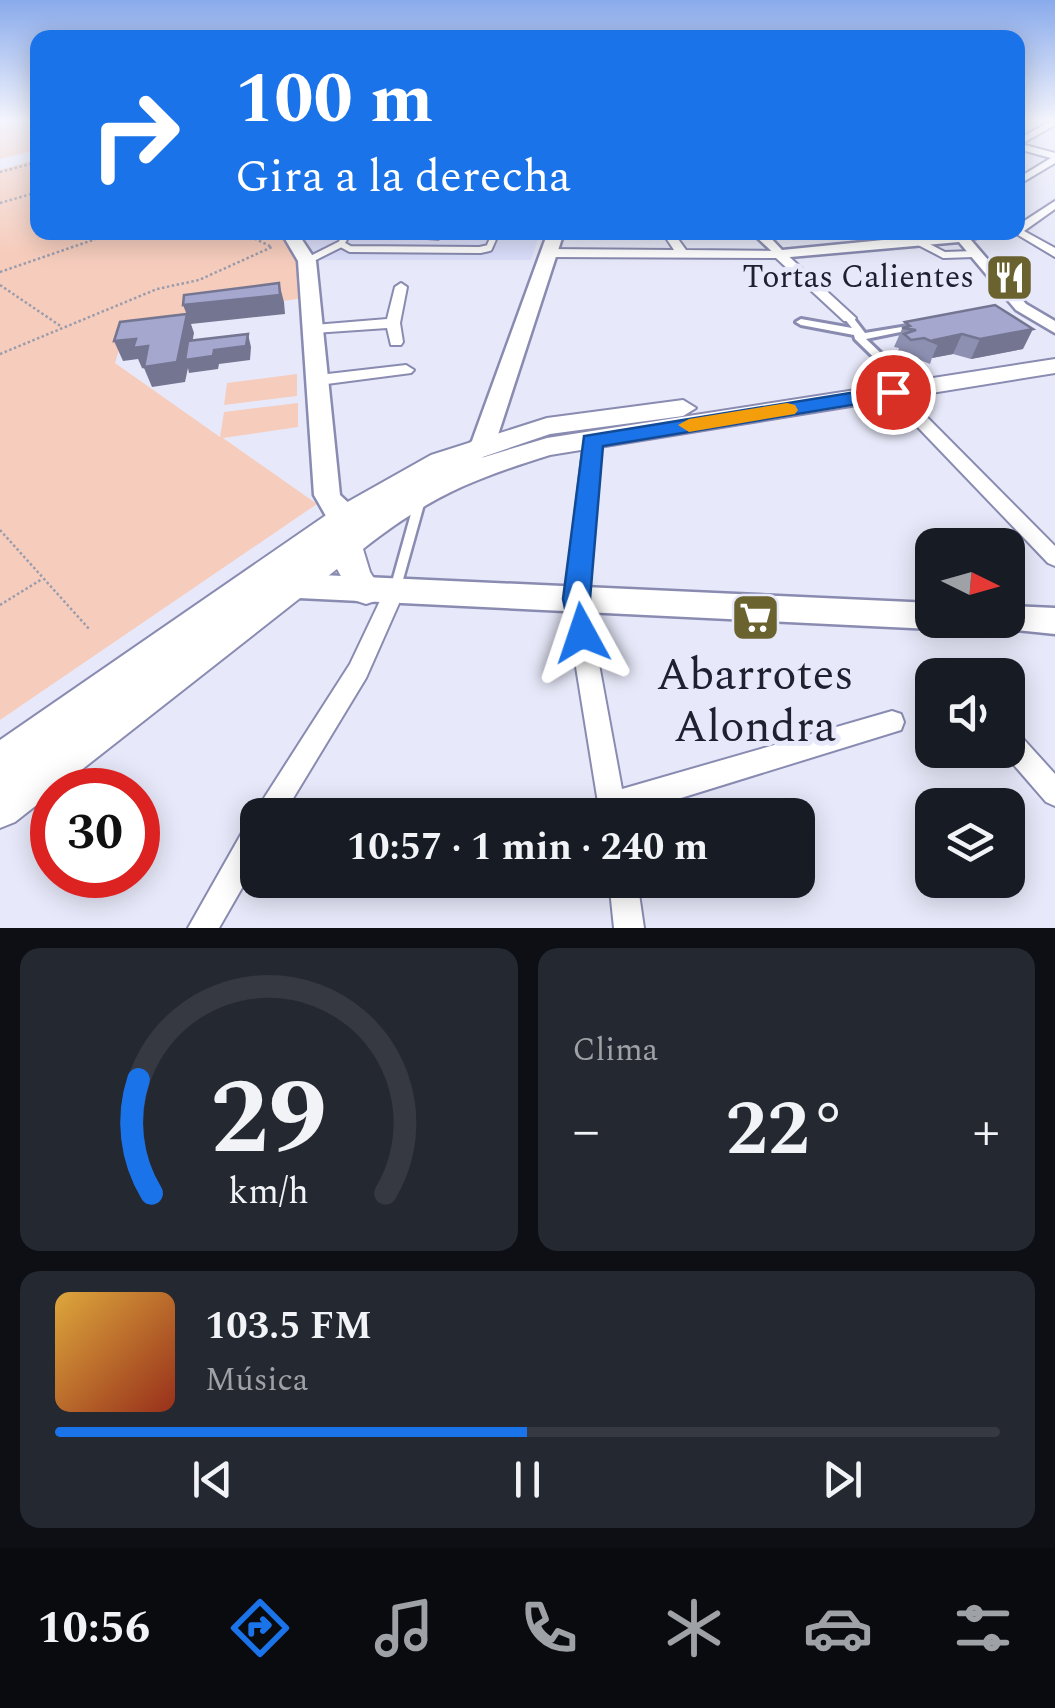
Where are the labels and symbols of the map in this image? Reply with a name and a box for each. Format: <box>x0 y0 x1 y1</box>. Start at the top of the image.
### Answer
restaurant icon: Tortas Calientes <box>983 251 1035 303</box>
place label: Tortas Calientes <box>742 253 974 302</box>
pin <box>851 350 936 435</box>
north arrow <box>915 528 1025 638</box>
position arrow <box>530 581 634 685</box>
supermarket icon: Abarrotes Alondra <box>729 591 781 643</box>
place label: Abarrotes Alondra <box>656 641 854 762</box>
speed limit sign: 30 <box>30 768 160 898</box>

